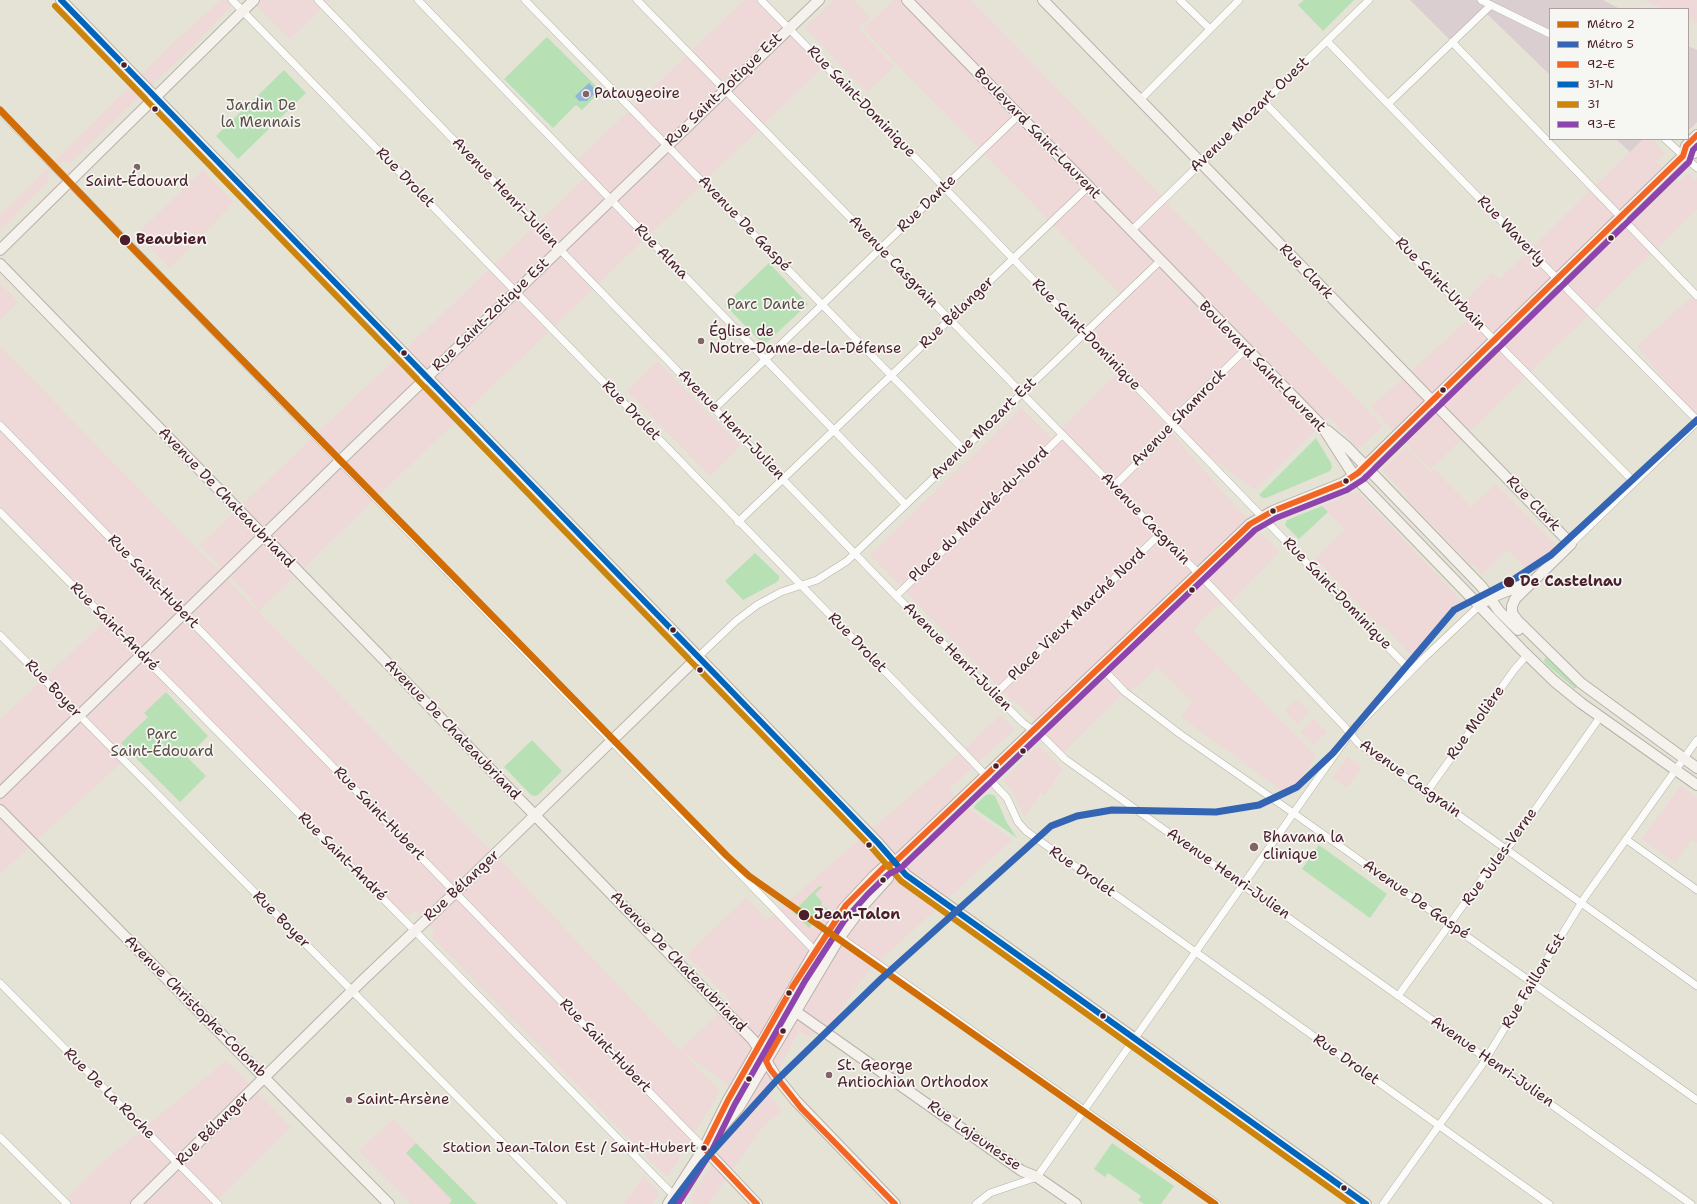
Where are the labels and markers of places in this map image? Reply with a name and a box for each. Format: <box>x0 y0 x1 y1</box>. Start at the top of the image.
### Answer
unlabelled marker <box>119 60 129 70</box>
place label: Pataugeoire <box>594 85 680 103</box>
marker: Pataugeoire <box>581 89 591 99</box>
unlabelled marker <box>150 104 160 114</box>
marker: Saint-Édouard <box>132 162 142 172</box>
place label: Saint-Édouard <box>86 173 188 191</box>
place label: Beaubien <box>136 231 206 249</box>
marker: Beaubien <box>118 233 132 247</box>
unlabelled marker <box>1606 233 1616 243</box>
place label: Église de Notre-Dame-de-la-Défense <box>709 323 902 358</box>
marker: Église de Notre-Dame-de-la-Défense <box>696 336 706 346</box>
unlabelled marker <box>399 348 409 358</box>
unlabelled marker <box>1438 385 1448 395</box>
unlabelled marker <box>1341 476 1351 486</box>
unlabelled marker <box>1268 506 1278 516</box>
place label: De Castelnau <box>1520 573 1622 591</box>
marker: De Castelnau <box>1502 575 1516 589</box>
unlabelled marker <box>1187 585 1197 595</box>
unlabelled marker <box>668 625 678 635</box>
unlabelled marker <box>695 665 705 675</box>
unlabelled marker <box>1018 746 1028 756</box>
unlabelled marker <box>991 761 1001 771</box>
place label: Bhavana la clinique <box>1263 829 1344 864</box>
unlabelled marker <box>864 840 874 850</box>
marker: Bhavana la clinique <box>1248 841 1260 853</box>
unlabelled marker <box>878 875 888 885</box>
place label: Jean-Talon <box>814 906 900 924</box>
marker: Jean-Talon <box>797 908 811 922</box>
unlabelled marker <box>784 988 794 998</box>
unlabelled marker <box>1098 1011 1108 1021</box>
unlabelled marker <box>778 1026 788 1036</box>
place label: St. George Antiochian Orthodox <box>837 1057 988 1092</box>
marker: St. George Antiochian Orthodox <box>824 1070 834 1080</box>
unlabelled marker <box>744 1074 754 1084</box>
place label: Saint-Arsène <box>357 1091 449 1109</box>
marker: Saint-Arsène <box>344 1095 354 1105</box>
place label: Station Jean-Talon Est / Saint-Hubert <box>442 1140 696 1156</box>
marker: Station Jean-Talon Est / Saint-Hubert <box>699 1143 709 1153</box>
unlabelled marker <box>1339 1183 1349 1193</box>

